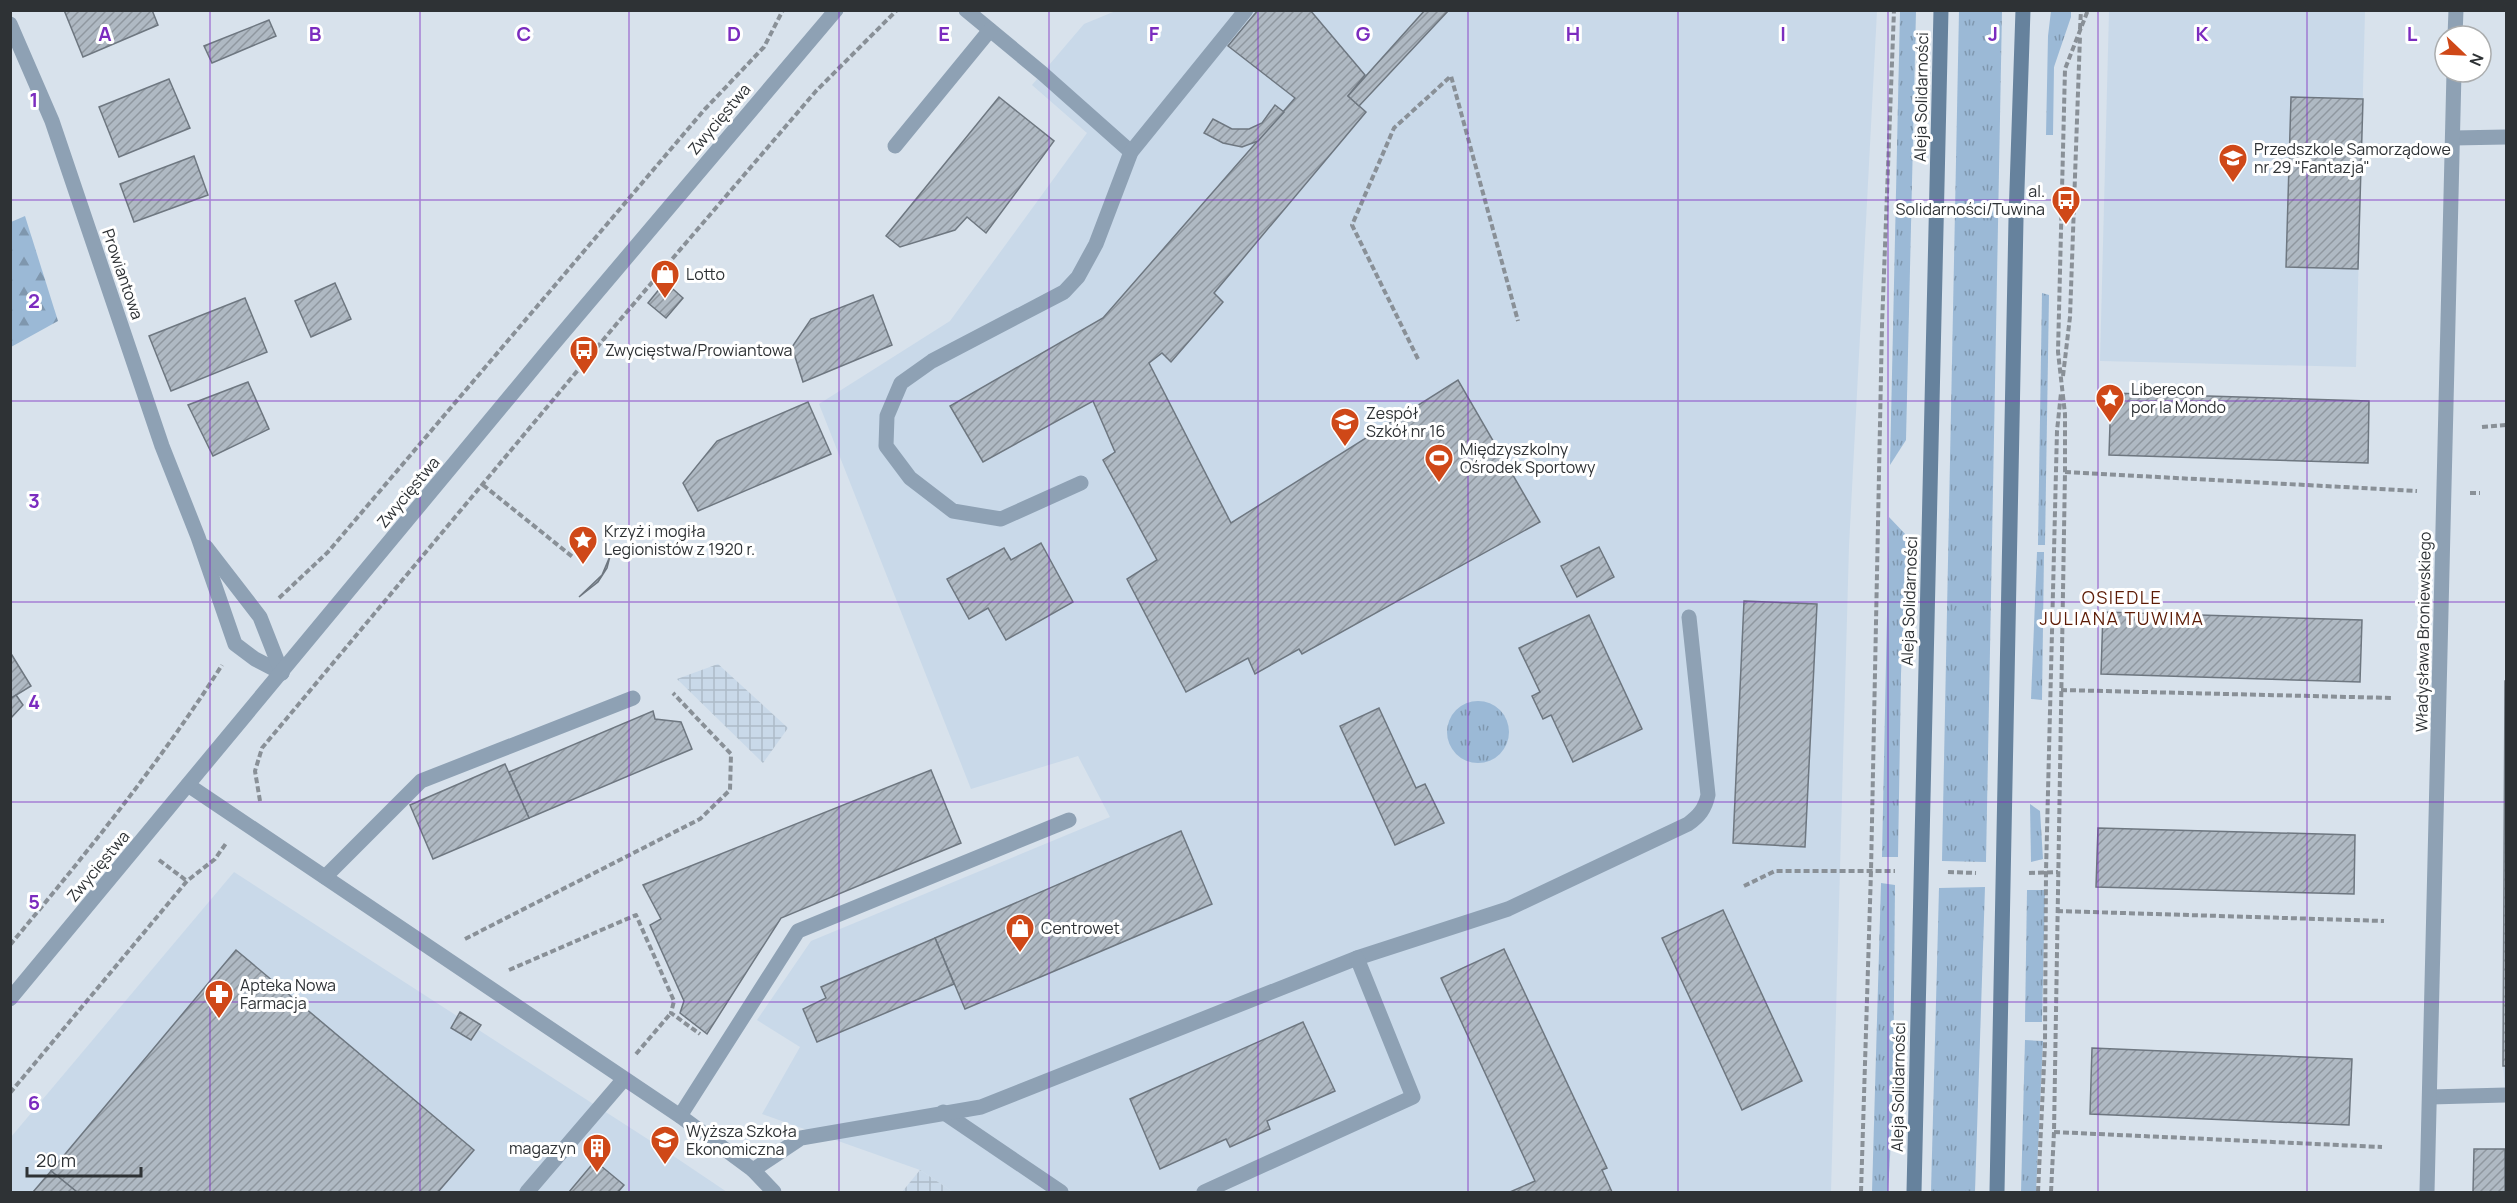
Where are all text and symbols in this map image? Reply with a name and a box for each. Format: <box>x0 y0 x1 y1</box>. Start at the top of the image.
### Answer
text: A <box>98 20 112 47</box>
text: B <box>309 20 322 47</box>
text: C <box>517 20 531 47</box>
text: D <box>727 20 741 47</box>
text: E <box>938 20 950 47</box>
text: F <box>1149 20 1160 47</box>
text: G <box>1356 20 1371 47</box>
text: H <box>1566 20 1580 47</box>
text: I <box>1780 20 1786 47</box>
text: J <box>1988 20 1998 47</box>
text: K <box>2196 20 2209 47</box>
text: L <box>2407 20 2418 47</box>
north arrow <box>2433 24 2493 84</box>
street label: Aleja Solidarności <box>1909 32 1933 162</box>
text: N <box>2464 50 2489 69</box>
street label: Zwycięstwa <box>683 79 755 159</box>
text: 1 <box>30 86 38 113</box>
place label: Przedszkole Samorządowe nr 29 "Fantazja" <box>2254 138 2451 178</box>
school or university icon: Przedszkole Samorządowe nr 29 "Fantazja" <box>2217 142 2249 184</box>
place label: al. Solidarności/Tuwina <box>1896 180 2045 220</box>
bus stop icon: al. Solidarności/Tuwina <box>2050 184 2082 226</box>
street label: Prowiantowa <box>97 226 149 322</box>
shop icon: Lotto <box>649 258 681 300</box>
place label: Lotto <box>686 263 725 285</box>
text: 2 <box>28 287 40 314</box>
bus stop icon: Zwycięstwa/Prowiantowa <box>568 334 600 376</box>
place label: Zwycięstwa/Prowiantowa <box>605 339 792 361</box>
place label: Liberecon por la Mondo <box>2131 378 2226 418</box>
place icon: Liberecon por la Mondo <box>2094 382 2126 424</box>
place label: Zespół Szkół nr 16 <box>1366 402 1445 442</box>
school or university icon: Zespół Szkół nr 16 <box>1329 406 1361 448</box>
place label: Międzyszkolny Ośrodek Sportowy <box>1460 438 1596 478</box>
sports icon: Międzyszkolny Ośrodek Sportowy <box>1423 442 1455 484</box>
street label: Zwycięstwa <box>372 452 444 532</box>
text: 3 <box>28 487 40 514</box>
place label: Krzyż i mogiła Legionistów z 1920 r. <box>604 520 755 560</box>
place icon: Krzyż i mogiła Legionistów z 1920 r. <box>567 524 599 566</box>
street label: Władysława Broniewskiego <box>2410 532 2436 732</box>
street label: Aleja Solidarności <box>1896 536 1922 666</box>
district label: OSIEDLE JULIANA TUWIMA <box>2039 585 2205 630</box>
text: 4 <box>28 688 40 715</box>
street label: Zwycięstwa <box>62 826 134 906</box>
text: 5 <box>28 888 40 915</box>
shop icon: Centrowet <box>1004 912 1036 954</box>
place label: Centrowet <box>1041 917 1120 939</box>
place label: Apteka Nowa Farmacja <box>240 974 336 1014</box>
pharmacy icon: Apteka Nowa Farmacja <box>203 978 235 1020</box>
street label: Aleja Solidarności <box>1886 1022 1910 1152</box>
text: 6 <box>28 1089 40 1116</box>
place label: Wyższa Szkoła Ekonomiczna <box>686 1120 797 1160</box>
school or university icon: Wyższa Szkoła Ekonomiczna <box>649 1124 681 1166</box>
building icon: magazyn <box>581 1132 613 1174</box>
place label: magazyn <box>509 1137 576 1159</box>
scale bar <box>27 1140 141 1178</box>
text: 20 m <box>36 1148 76 1172</box>

